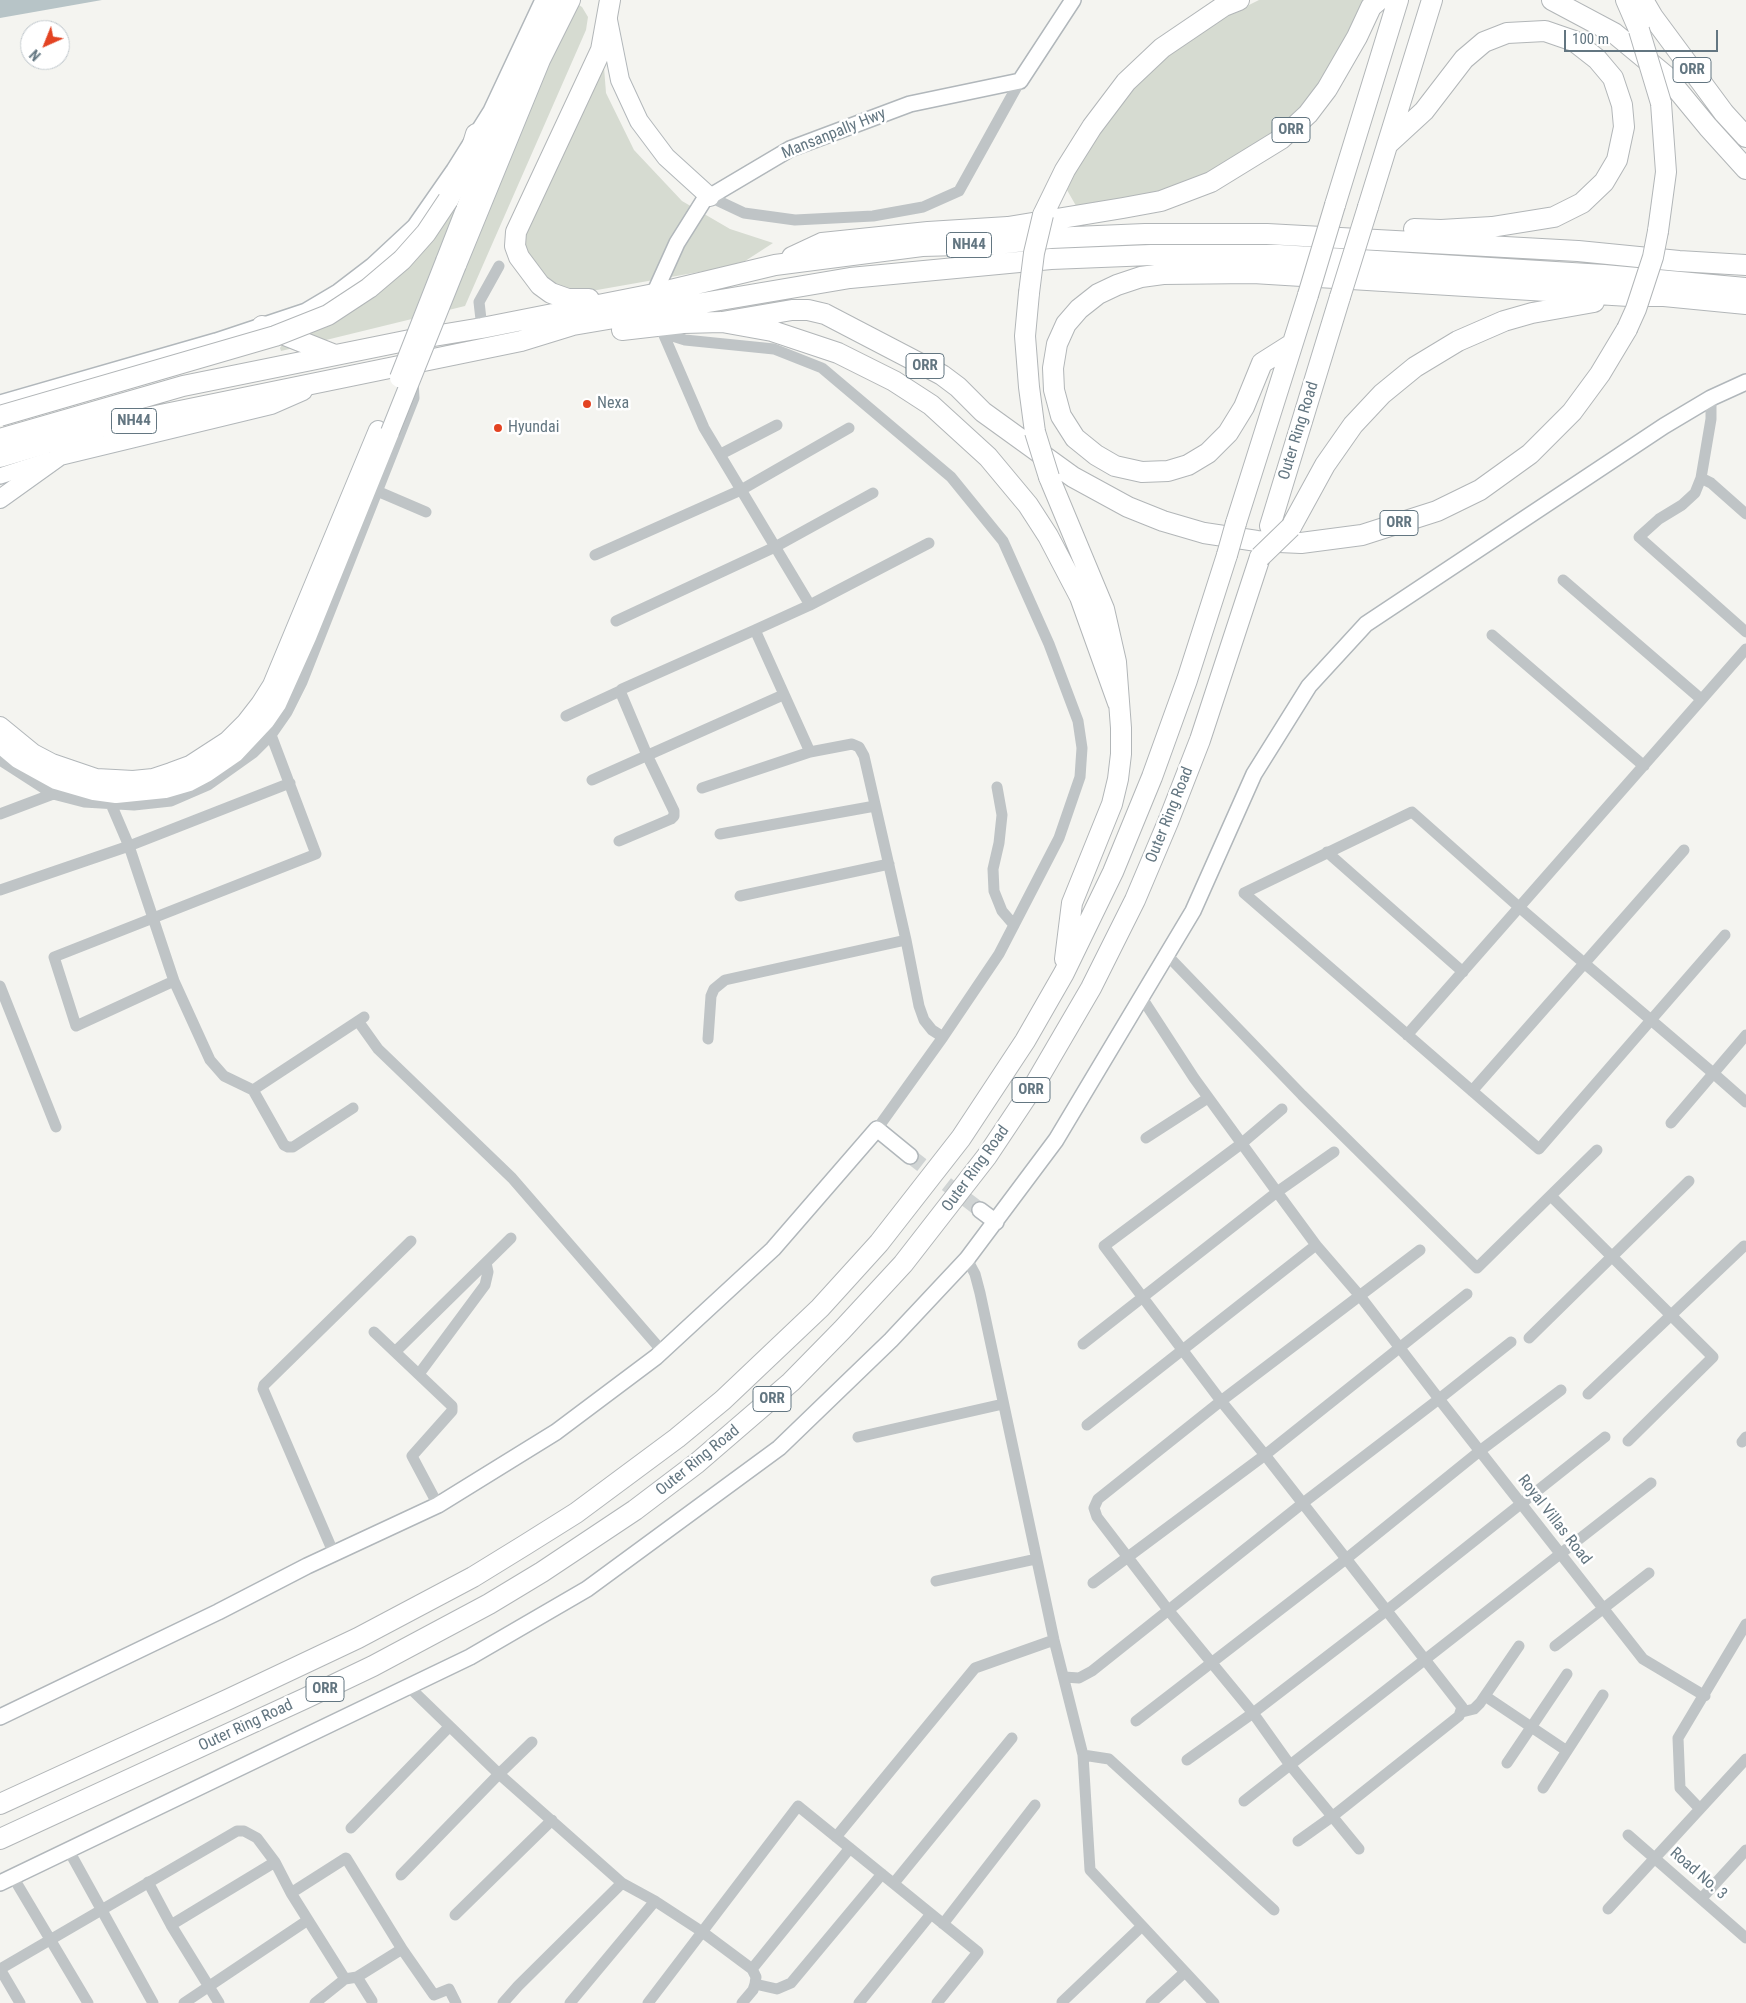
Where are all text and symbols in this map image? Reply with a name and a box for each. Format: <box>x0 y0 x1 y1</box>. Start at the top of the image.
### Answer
north arrow <box>20 20 70 70</box>
scale bar <box>1566 20 1720 52</box>
text: 100 m <box>1572 30 1609 48</box>
text: N <box>27 46 44 64</box>
road number: ORR <box>1673 58 1711 82</box>
street label: Mansanpally Hwy <box>779 104 889 164</box>
road number: ORR <box>1272 118 1310 142</box>
road number: NH44 <box>946 232 992 258</box>
road number: ORR <box>906 354 944 378</box>
street label: Outer Ring Road <box>1275 380 1323 482</box>
place label: Nexa <box>597 394 629 414</box>
marker: Nexa <box>581 398 593 410</box>
road number: NH44 <box>112 408 156 434</box>
place label: Hyundai <box>508 418 559 438</box>
marker: Hyundai <box>492 422 504 434</box>
road number: ORR <box>1380 510 1418 536</box>
street label: Outer Ring Road <box>1142 764 1198 866</box>
road number: ORR <box>1012 1078 1050 1102</box>
street label: Outer Ring Road <box>938 1122 1014 1216</box>
road number: ORR <box>753 1386 791 1412</box>
street label: Outer Ring Road <box>652 1422 744 1500</box>
street label: Royal Villas Road <box>1513 1471 1595 1569</box>
road number: ORR <box>306 1676 344 1702</box>
street label: Outer Ring Road <box>196 1696 296 1756</box>
street label: Road No. 3 <box>1665 1844 1731 1904</box>

